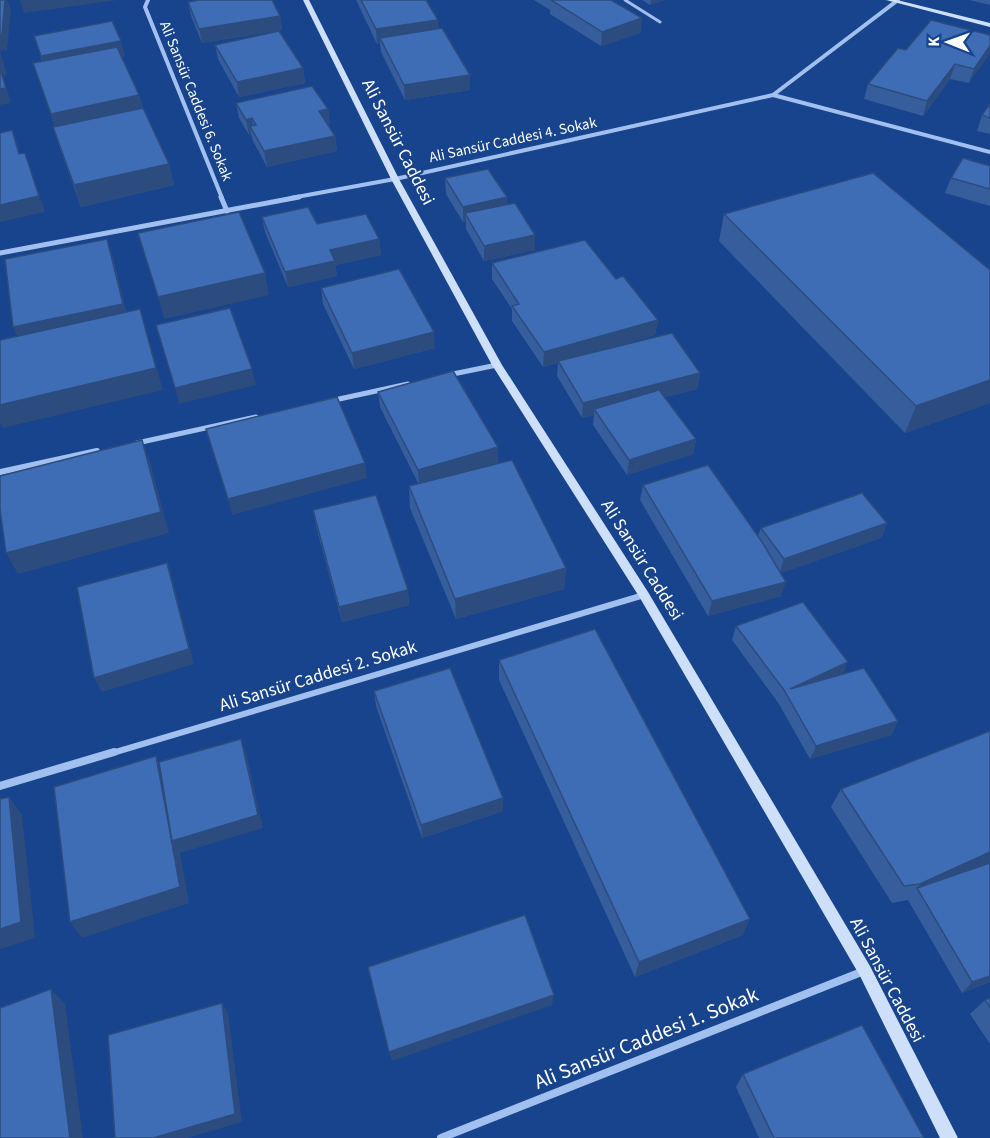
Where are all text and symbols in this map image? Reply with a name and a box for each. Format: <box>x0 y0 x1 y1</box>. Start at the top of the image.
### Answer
north arrow <box>918 12 978 72</box>
street label: Ali Sansür Caddesi 6. Sokak <box>154 18 238 185</box>
text: K <box>923 36 945 47</box>
street label: Ali Sansür Caddesi <box>355 75 441 209</box>
street label: Ali Sansür Caddesi 4. Sokak <box>427 112 599 168</box>
street label: Ali Sansür Caddesi <box>595 495 689 625</box>
street label: Ali Sansür Caddesi 2. Sokak <box>216 634 420 718</box>
street label: Ali Sansür Caddesi <box>843 913 931 1047</box>
street label: Ali Sansür Caddesi 1. Sokak <box>529 979 763 1097</box>

